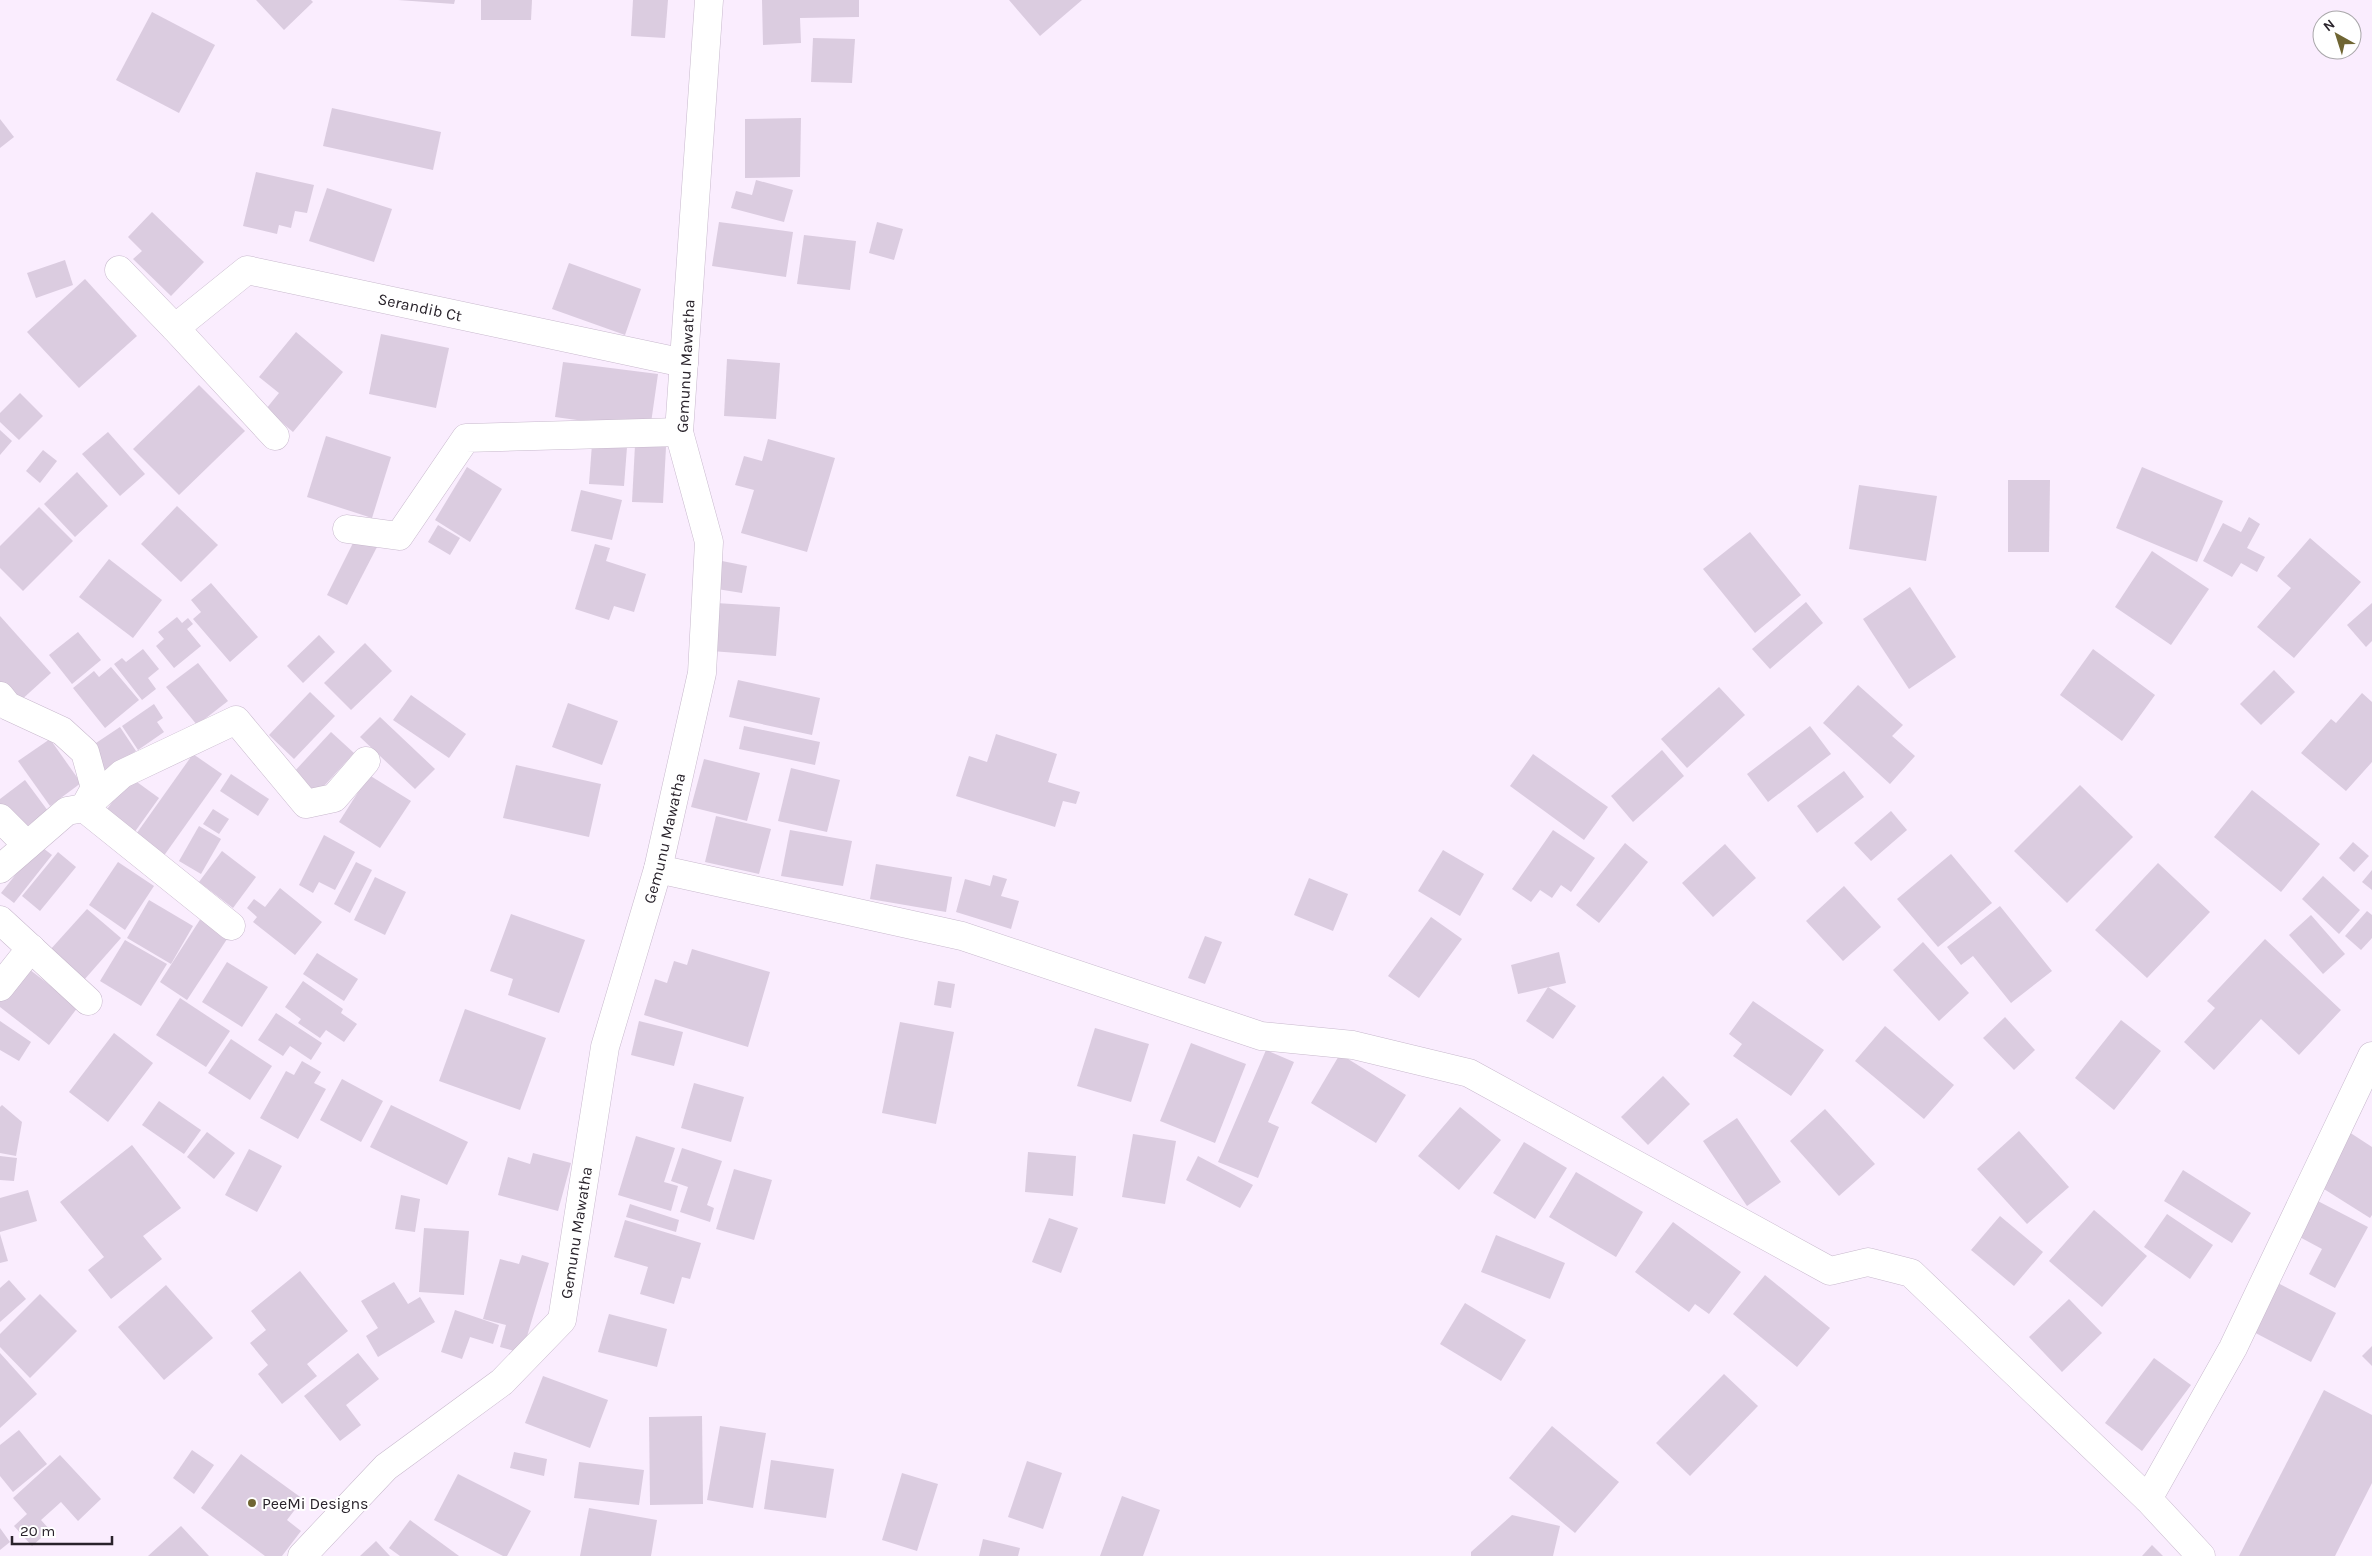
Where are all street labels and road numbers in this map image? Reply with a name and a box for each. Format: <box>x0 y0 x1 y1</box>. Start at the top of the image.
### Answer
street label: Serandib Ct <box>376 289 464 326</box>
street label: Gemunu Mawatha <box>673 299 698 433</box>
street label: Gemunu Mawatha <box>639 771 689 906</box>
street label: Gemunu Mawatha <box>556 1165 596 1300</box>

